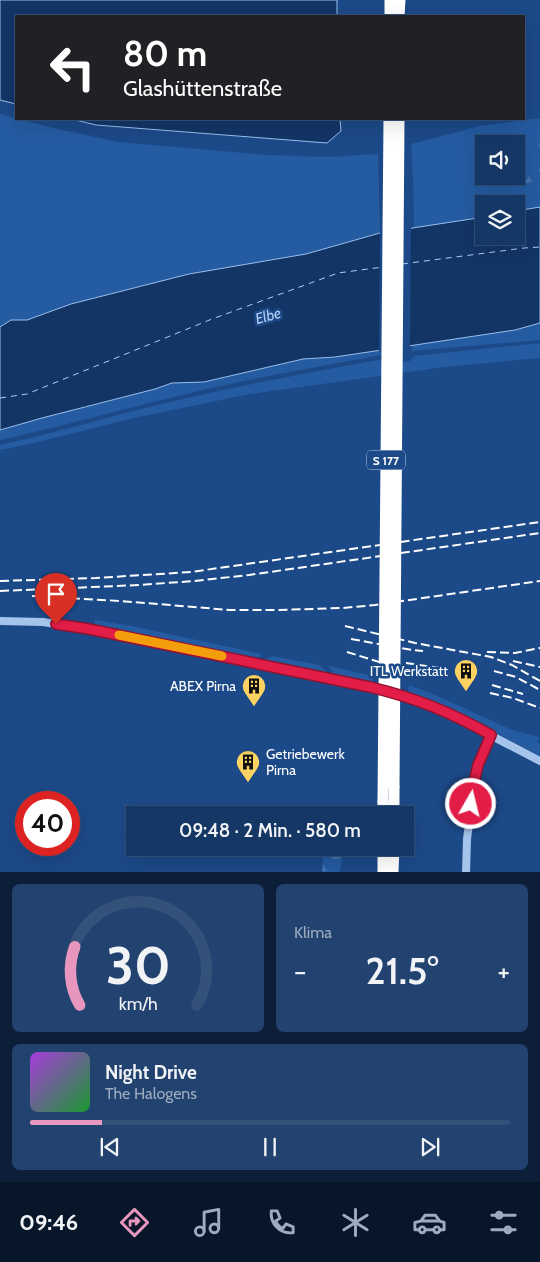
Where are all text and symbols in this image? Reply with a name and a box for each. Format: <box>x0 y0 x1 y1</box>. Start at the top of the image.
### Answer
text: 80 m <box>123 32 207 75</box>
icon: left <box>40 35 105 100</box>
text: Glashüttenstraße <box>123 75 282 102</box>
map controls <box>475 135 525 245</box>
button: sound <box>475 135 525 185</box>
button: layers <box>475 195 525 245</box>
water label: Elbe <box>253 304 283 328</box>
road number: S 177 <box>367 450 405 470</box>
pin <box>35 573 77 624</box>
icon: arrive <box>42 580 70 608</box>
building icon: ITL Werkstatt <box>453 658 479 692</box>
place label: ITL Werkstatt <box>370 662 448 680</box>
building icon: ABEX Pirna <box>241 673 267 707</box>
place label: ABEX Pirna <box>170 677 236 695</box>
place label: Getriebewerk Pirna <box>266 745 345 779</box>
building icon: Getriebewerk Pirna <box>235 749 261 783</box>
position arrow <box>444 777 496 829</box>
speed limit sign: 40 <box>15 791 80 856</box>
text: 09:48 · 2 Min. · 580 m <box>179 819 361 842</box>
text: Klima <box>294 923 332 942</box>
text: 30 <box>106 934 170 997</box>
text: 21.5° <box>365 947 439 994</box>
text: − <box>294 954 306 988</box>
text: + <box>498 954 510 988</box>
text: km/h <box>118 993 158 1014</box>
text: Night Drive <box>105 1061 197 1084</box>
text: The Halogens <box>105 1084 197 1103</box>
icon: previous <box>96 1133 124 1161</box>
icon: pause <box>256 1133 284 1161</box>
icon: next <box>416 1133 444 1161</box>
icon: directions <box>117 1205 152 1240</box>
icon: music <box>191 1205 226 1240</box>
icon: phone <box>264 1205 299 1240</box>
icon: climate <box>338 1205 373 1240</box>
icon: car <box>412 1205 447 1240</box>
icon: filters <box>486 1205 521 1240</box>
text: 09:46 <box>19 1209 78 1236</box>

